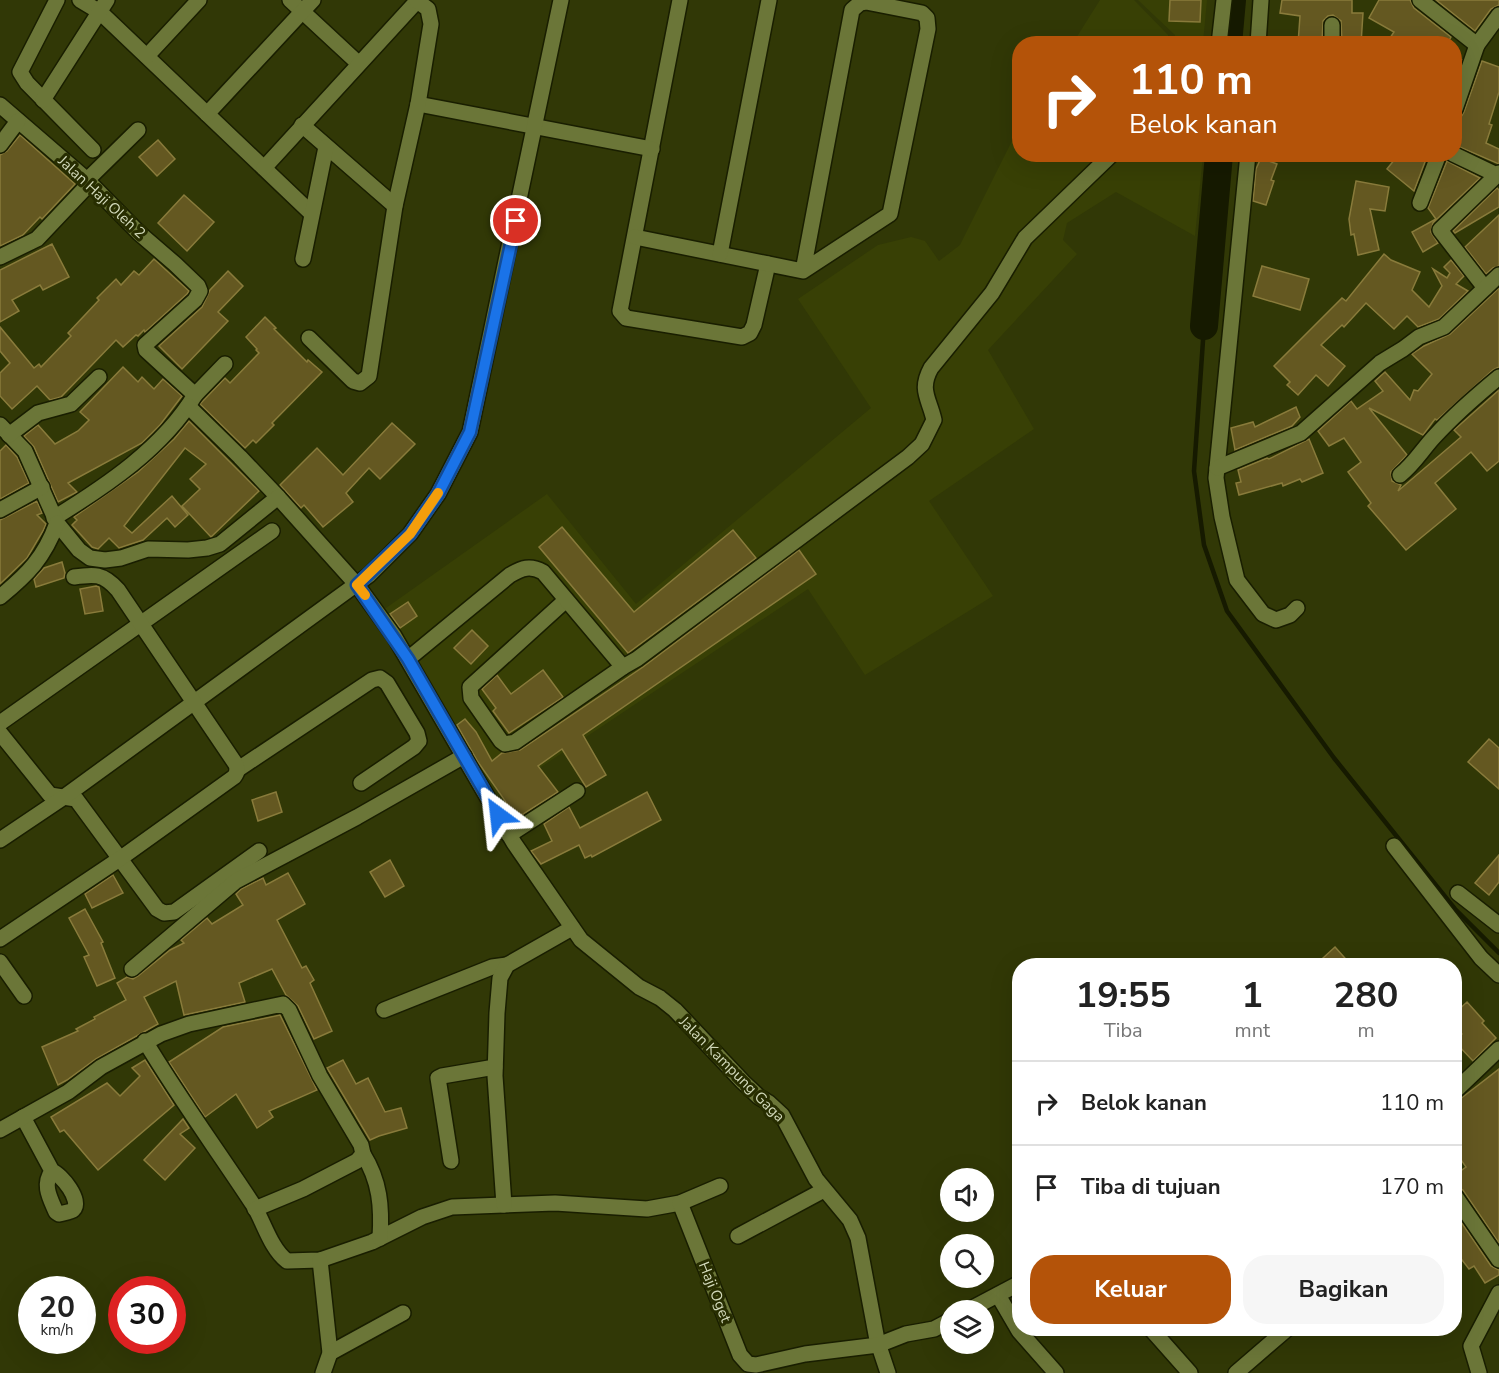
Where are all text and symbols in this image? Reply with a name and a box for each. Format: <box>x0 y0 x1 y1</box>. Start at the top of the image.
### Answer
text: 110 m <box>1129 52 1253 109</box>
icon: right <box>1030 60 1108 138</box>
text: Belok kanan <box>1129 106 1278 143</box>
street label: Jalan Haji Oleh 2 <box>53 150 150 243</box>
pin <box>490 195 541 246</box>
icon: arrive <box>499 204 532 237</box>
position arrow <box>466 783 530 847</box>
text: 19:55 <box>1076 971 1171 1020</box>
text: 1 <box>1241 971 1263 1020</box>
text: 280 <box>1334 971 1398 1020</box>
street label: Jalan Kampung Gaga <box>674 1011 789 1126</box>
text: Tiba <box>1104 1017 1143 1044</box>
text: mnt <box>1235 1017 1270 1044</box>
text: m <box>1357 1017 1375 1044</box>
icon: right <box>1030 1087 1063 1120</box>
text: Belok kanan <box>1081 1088 1207 1118</box>
text: 110 m <box>1380 1088 1444 1118</box>
map controls <box>940 1168 994 1354</box>
button: sound <box>940 1168 994 1222</box>
icon: arrive <box>1030 1171 1063 1204</box>
text: Tiba di tujuan <box>1081 1172 1221 1202</box>
text: 170 m <box>1380 1172 1444 1202</box>
button: search <box>940 1234 994 1288</box>
button: Keluar <box>1030 1255 1231 1324</box>
button: Bagikan <box>1243 1255 1444 1324</box>
street label: Haji Oget <box>694 1259 736 1326</box>
speed limit sign: 30 <box>108 1276 186 1354</box>
text: 20 <box>39 1287 75 1328</box>
button: layers <box>940 1300 994 1354</box>
text: km/h <box>40 1320 74 1340</box>

